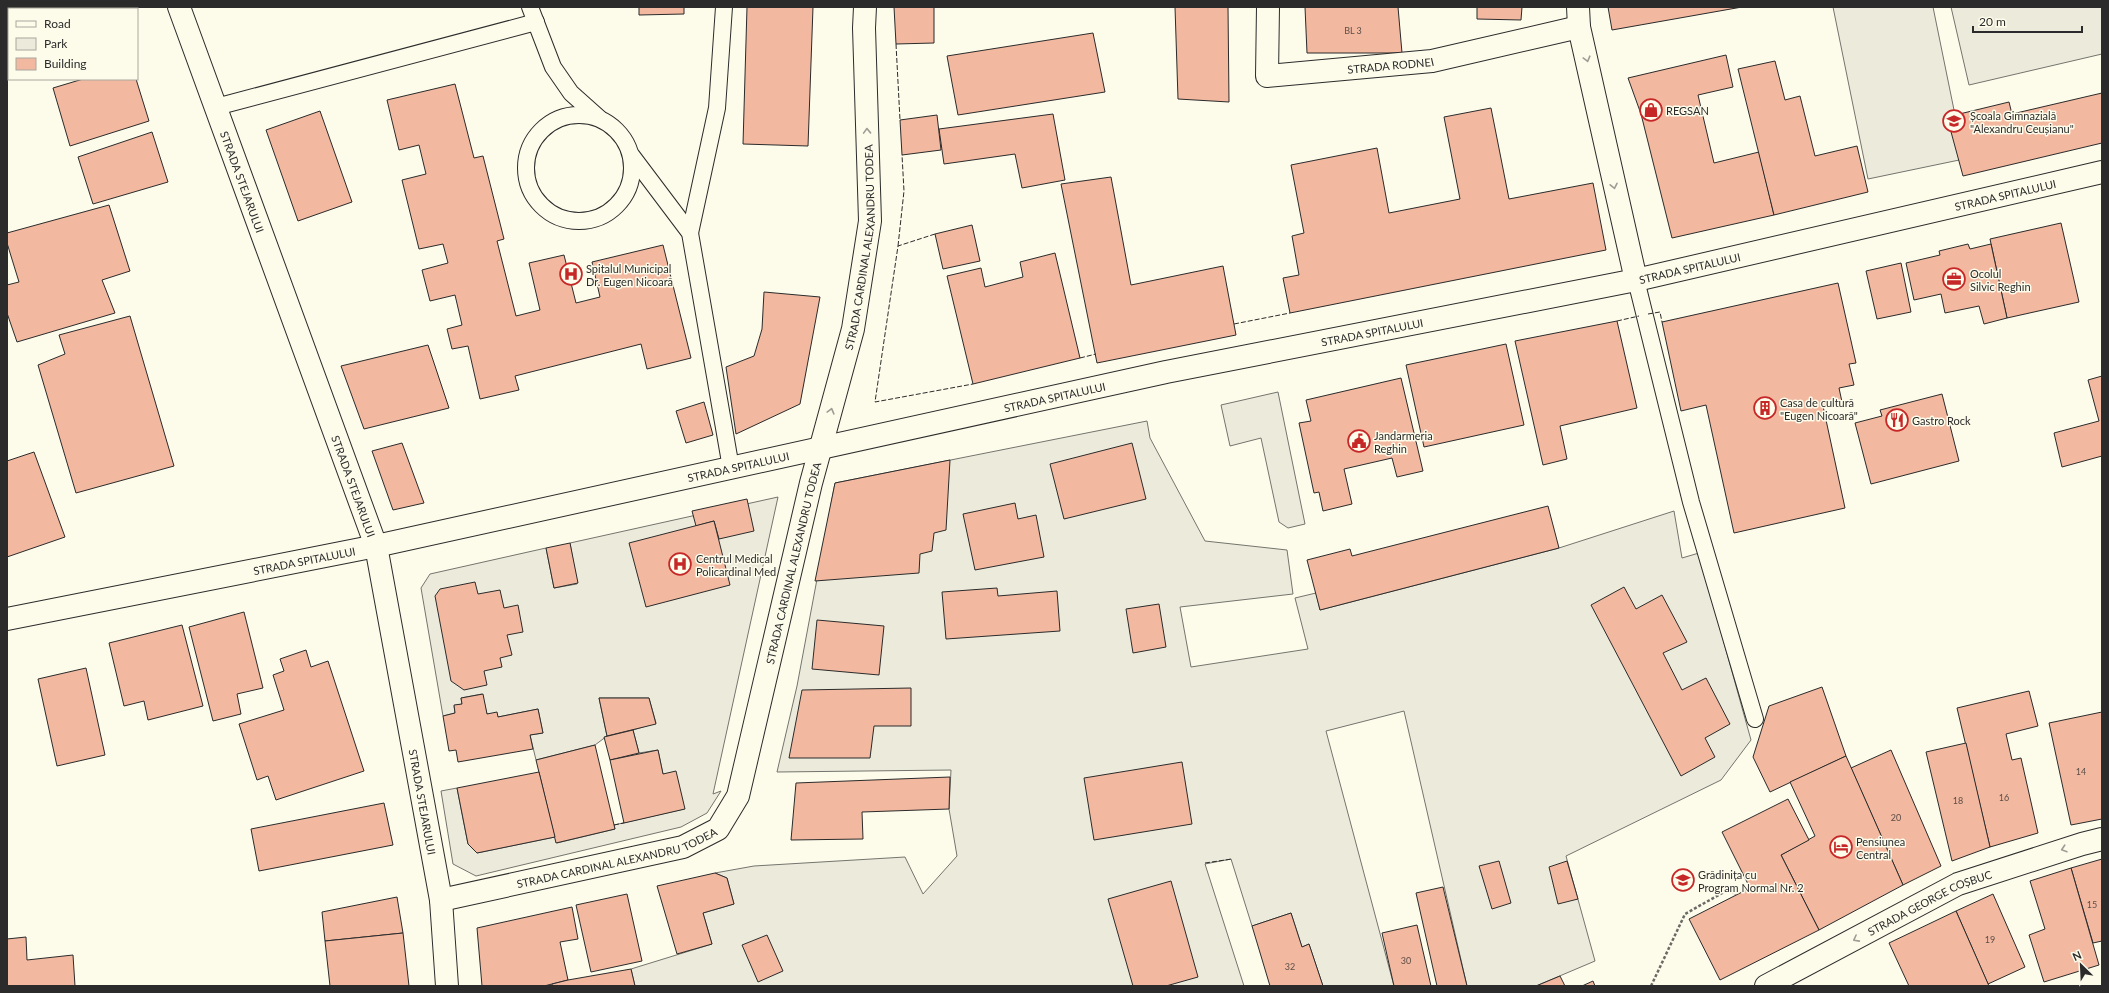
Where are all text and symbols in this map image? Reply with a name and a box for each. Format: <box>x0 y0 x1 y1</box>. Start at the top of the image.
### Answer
legend <box>8 8 138 80</box>
scale bar <box>1973 8 2082 34</box>
text: 20 m <box>1979 14 2006 29</box>
text: Road <box>44 16 71 31</box>
house number: BL 3 <box>1344 25 1362 36</box>
text: Park <box>44 36 68 51</box>
street label: STRADA RODNEI <box>1347 54 1435 75</box>
one-way arrow <box>1582 55 1591 62</box>
text: Building <box>44 56 87 71</box>
shop icon: REGSAN <box>1638 97 1664 123</box>
place label: REGSAN <box>1666 104 1709 117</box>
school or university icon: Școala Gimnazială "Alexandru Ceușianu" <box>1941 108 1967 134</box>
place label: Școala Gimnazială "Alexandru Ceușianu" <box>1970 109 2074 135</box>
one-way arrow <box>863 128 871 134</box>
street label: STRADA STEJARULUI <box>218 129 267 234</box>
street label: STRADA CARDINAL ALEXANDRU TODEA <box>841 144 877 351</box>
street label: STRADA SPITALULUI <box>1953 176 2057 212</box>
one-way arrow <box>1610 183 1618 189</box>
street label: STRADA SPITALULUI <box>1638 250 1742 286</box>
hospital icon: Spitalul Municipal Dr. Eugen Nicoară <box>558 261 584 287</box>
place label: Spitalul Municipal Dr. Eugen Nicoară <box>586 262 673 288</box>
office icon: Ocolul Silvic Reghin <box>1941 266 1967 292</box>
place label: Ocolul Silvic Reghin <box>1970 267 2031 293</box>
street label: STRADA SPITALULUI <box>1320 315 1424 348</box>
street label: STRADA SPITALULUI <box>1003 379 1107 414</box>
building icon: Casa de cultură "Eugen Nicoară" <box>1752 395 1778 421</box>
place label: Casa de cultură "Eugen Nicoară" <box>1780 396 1858 422</box>
one-way arrow <box>826 407 835 414</box>
restaurant icon: Gastro Rock <box>1884 407 1910 433</box>
place label: Gastro Rock <box>1912 414 1971 427</box>
public building icon: Jandarmeria Reghin <box>1346 428 1372 454</box>
place label: Jandarmeria Reghin <box>1374 429 1433 455</box>
street label: STRADA STEJARULUI <box>330 433 379 539</box>
street label: STRADA SPITALULUI <box>686 449 790 484</box>
street label: STRADA CARDINAL ALEXANDRU TODEA <box>762 460 823 665</box>
street label: STRADA SPITALULUI <box>252 544 356 577</box>
hospital icon: Centrul Medical Policardinal Med <box>667 551 693 577</box>
place label: Centrul Medical Policardinal Med <box>696 552 776 578</box>
street label: STRADA STEJARULUI <box>407 748 439 856</box>
house number: 14 <box>2076 766 2086 777</box>
house number: 16 <box>1999 792 2009 803</box>
house number: 18 <box>1953 795 1963 806</box>
house number: 20 <box>1891 812 1901 823</box>
street label: STRADA CARDINAL ALEXANDRU TODEA <box>515 824 719 890</box>
hotel icon: Pensiunea Central <box>1828 834 1854 860</box>
place label: Pensiunea Central <box>1856 835 1905 861</box>
one-way arrow <box>2061 844 2068 853</box>
school or university icon: Grădinița cu Program Normal Nr. 2 <box>1670 867 1696 893</box>
street label: STRADA GEORGE COȘBUC <box>1865 867 1994 937</box>
place label: Grădinița cu Program Normal Nr. 2 <box>1698 868 1804 894</box>
house number: 15 <box>2087 899 2097 910</box>
one-way arrow <box>1852 934 1860 941</box>
house number: 19 <box>1985 934 1995 945</box>
north arrow <box>2061 945 2101 985</box>
text: N <box>2070 948 2083 963</box>
house number: 30 <box>1401 955 1411 966</box>
house number: 32 <box>1285 961 1295 972</box>

